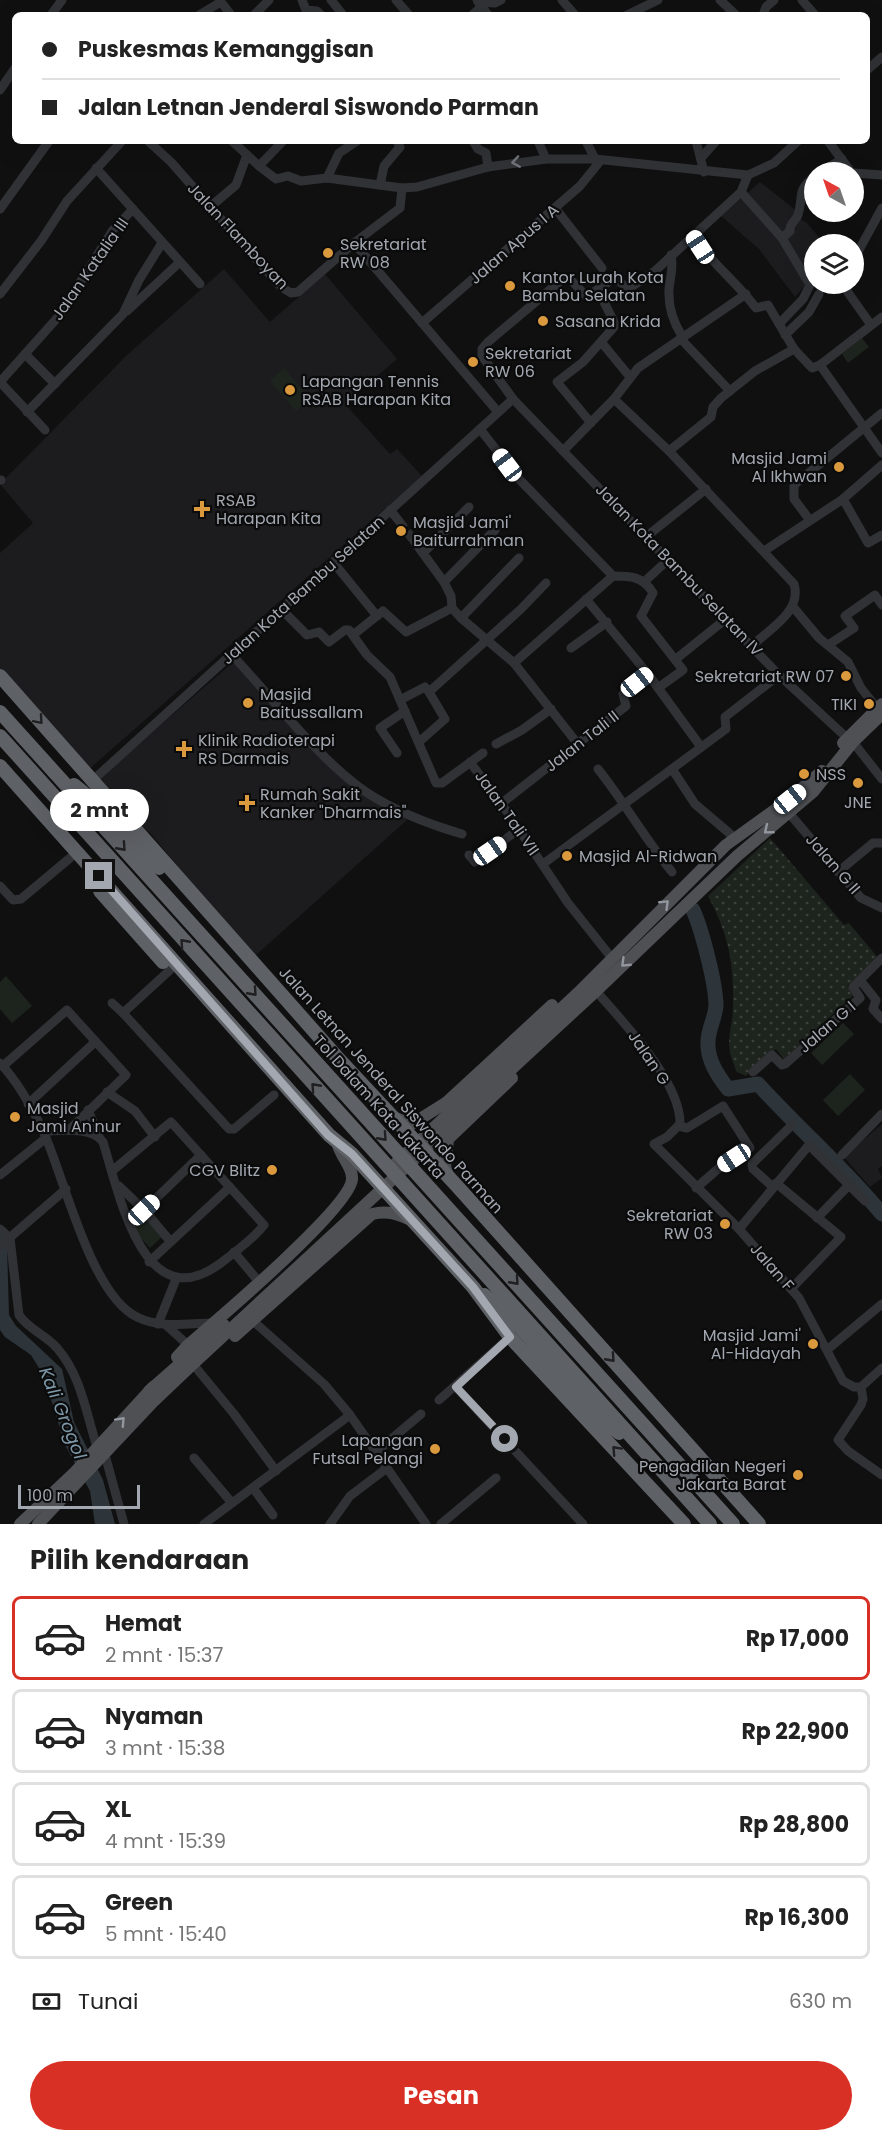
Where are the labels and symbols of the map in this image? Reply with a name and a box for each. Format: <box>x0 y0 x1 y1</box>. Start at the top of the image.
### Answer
one-way arrow <box>511 156 520 168</box>
north arrow <box>804 162 864 222</box>
street label: Jalan Flamboyan <box>182 177 294 295</box>
street label: Jalan Apus I A <box>464 198 564 289</box>
street label: Jalan Katalia III <box>46 213 134 325</box>
car <box>683 227 717 267</box>
place label: Sekretariat RW 08 <box>340 233 427 274</box>
marker: Sekretariat RW 08 <box>321 246 335 260</box>
place label: Kantor Lurah Kota Bambu Selatan <box>522 266 664 307</box>
marker: Kantor Lurah Kota Bambu Selatan <box>503 279 517 293</box>
place label: Sasana Krida <box>555 310 661 333</box>
marker: Sasana Krida <box>536 314 550 328</box>
place label: Sekretariat RW 06 <box>485 342 572 383</box>
marker: Sekretariat RW 06 <box>466 355 480 369</box>
place label: Lapangan Tennis RSAB Harapan Kita <box>302 370 451 411</box>
marker: Lapangan Tennis RSAB Harapan Kita <box>283 383 297 397</box>
car <box>489 445 525 485</box>
place label: Masjid Jami Al Ikhwan <box>731 447 827 488</box>
marker: Masjid Jami Al Ikhwan <box>832 460 846 474</box>
street label: Jalan Kota Bambu Selatan IV <box>590 479 768 661</box>
place label: RSAB Harapan Kita <box>216 489 321 530</box>
marker: RSAB Harapan Kita <box>193 500 211 518</box>
street label: Jalan Kota Bambu Selatan <box>216 510 390 670</box>
place label: Masjid Jami' Baiturrahman <box>413 511 524 552</box>
marker: Masjid Jami' Baiturrahman <box>394 524 408 538</box>
car <box>617 664 657 700</box>
place label: Sekretariat RW 07 <box>695 665 834 688</box>
marker: Sekretariat RW 07 <box>839 669 853 683</box>
place label: Masjid Baitussallam <box>260 683 363 724</box>
place label: TIKI <box>831 693 857 716</box>
marker: Masjid Baitussallam <box>241 696 255 710</box>
marker: TIKI <box>862 697 876 711</box>
street label: Jalan Tali II <box>540 705 624 777</box>
one-way arrow <box>32 713 43 724</box>
place label: Klinik Radioterapi RS Darmais <box>198 729 335 770</box>
marker: Klinik Radioterapi RS Darmais <box>175 740 193 758</box>
place label: NSS <box>816 763 846 786</box>
street label: Jalan Tali VII <box>469 766 545 860</box>
marker: NSS <box>797 767 811 781</box>
marker: JNE <box>851 776 865 790</box>
car <box>770 781 810 817</box>
place label: Rumah Sakit Kanker "Dharmais" <box>260 783 407 824</box>
callout: 2 mnt <box>50 789 148 831</box>
place label: JNE <box>844 791 872 814</box>
marker: Rumah Sakit Kanker "Dharmais" <box>238 794 256 812</box>
one-way arrow <box>764 823 775 834</box>
street label: Jalan G II <box>800 829 866 899</box>
car <box>470 833 510 869</box>
one-way arrow <box>115 840 126 851</box>
place label: Masjid Al-Ridwan <box>579 845 717 868</box>
marker: Masjid Al-Ridwan <box>560 849 574 863</box>
route end <box>85 862 112 889</box>
one-way arrow <box>658 900 668 911</box>
one-way arrow <box>180 939 191 950</box>
one-way arrow <box>622 956 632 967</box>
street label: Jalan Letnan Jenderal Siswondo Parman <box>274 961 508 1219</box>
one-way arrow <box>246 985 257 996</box>
street label: Jalan G I <box>793 996 861 1058</box>
street label: Jalan G <box>622 1026 676 1090</box>
street label: Tol Dalam Kota Jakarta <box>308 1030 450 1184</box>
one-way arrow <box>311 1084 322 1094</box>
place label: Masjid Jami An'nur <box>27 1097 121 1138</box>
marker: Masjid Jami An'nur <box>8 1110 22 1124</box>
one-way arrow <box>376 1130 387 1141</box>
car <box>714 1141 754 1175</box>
place label: CGV Blitz <box>189 1159 260 1182</box>
marker: CGV Blitz <box>265 1163 279 1177</box>
car <box>125 1191 163 1229</box>
place label: Sekretariat RW 03 <box>626 1204 713 1245</box>
marker: Sekretariat RW 03 <box>718 1217 732 1231</box>
street label: Jalan F <box>745 1238 799 1296</box>
one-way arrow <box>508 1274 519 1285</box>
place label: Masjid Jami' Al-Hidayah <box>703 1324 801 1365</box>
marker: Masjid Jami' Al-Hidayah <box>806 1337 820 1351</box>
one-way arrow <box>604 1351 615 1362</box>
water label: Kali Grogol <box>33 1363 93 1463</box>
one-way arrow <box>114 1417 125 1428</box>
route start <box>491 1425 518 1452</box>
place label: Lapangan Futsal Pelangi <box>313 1429 423 1470</box>
marker: Lapangan Futsal Pelangi <box>428 1442 442 1456</box>
one-way arrow <box>612 1447 623 1457</box>
place label: Pengadilan Negeri Jakarta Barat <box>639 1455 786 1496</box>
marker: Pengadilan Negeri Jakarta Barat <box>791 1468 805 1482</box>
scale bar <box>18 1482 140 1510</box>

